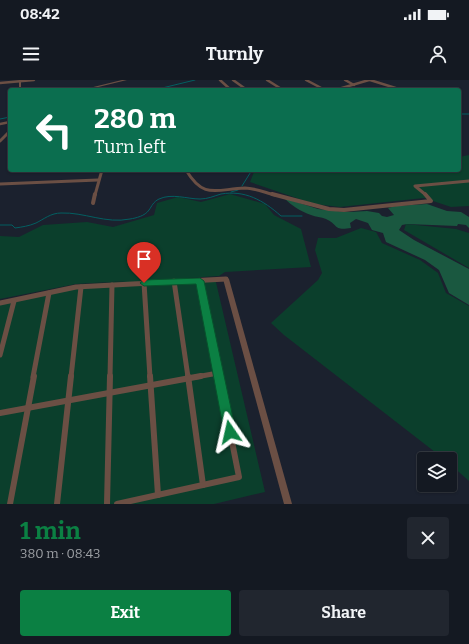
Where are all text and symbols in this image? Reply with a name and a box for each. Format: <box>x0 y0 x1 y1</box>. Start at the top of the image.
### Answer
text: 08:42 <box>20 5 60 23</box>
icon: menu <box>20 43 42 65</box>
text: Turnly <box>206 43 263 65</box>
icon: person <box>427 43 449 65</box>
text: 280 m <box>94 102 176 135</box>
icon: left <box>28 104 80 156</box>
text: Turn left <box>94 136 166 158</box>
pin <box>127 242 161 283</box>
icon: arrive <box>133 248 155 270</box>
position arrow <box>209 411 251 453</box>
map controls <box>417 452 457 492</box>
button: layers <box>417 452 457 492</box>
text: 1 min <box>20 517 81 545</box>
button: close <box>407 517 449 559</box>
text: 380 m · 08:43 <box>20 546 100 561</box>
button: Exit <box>20 590 231 636</box>
button: Share <box>239 590 449 636</box>

